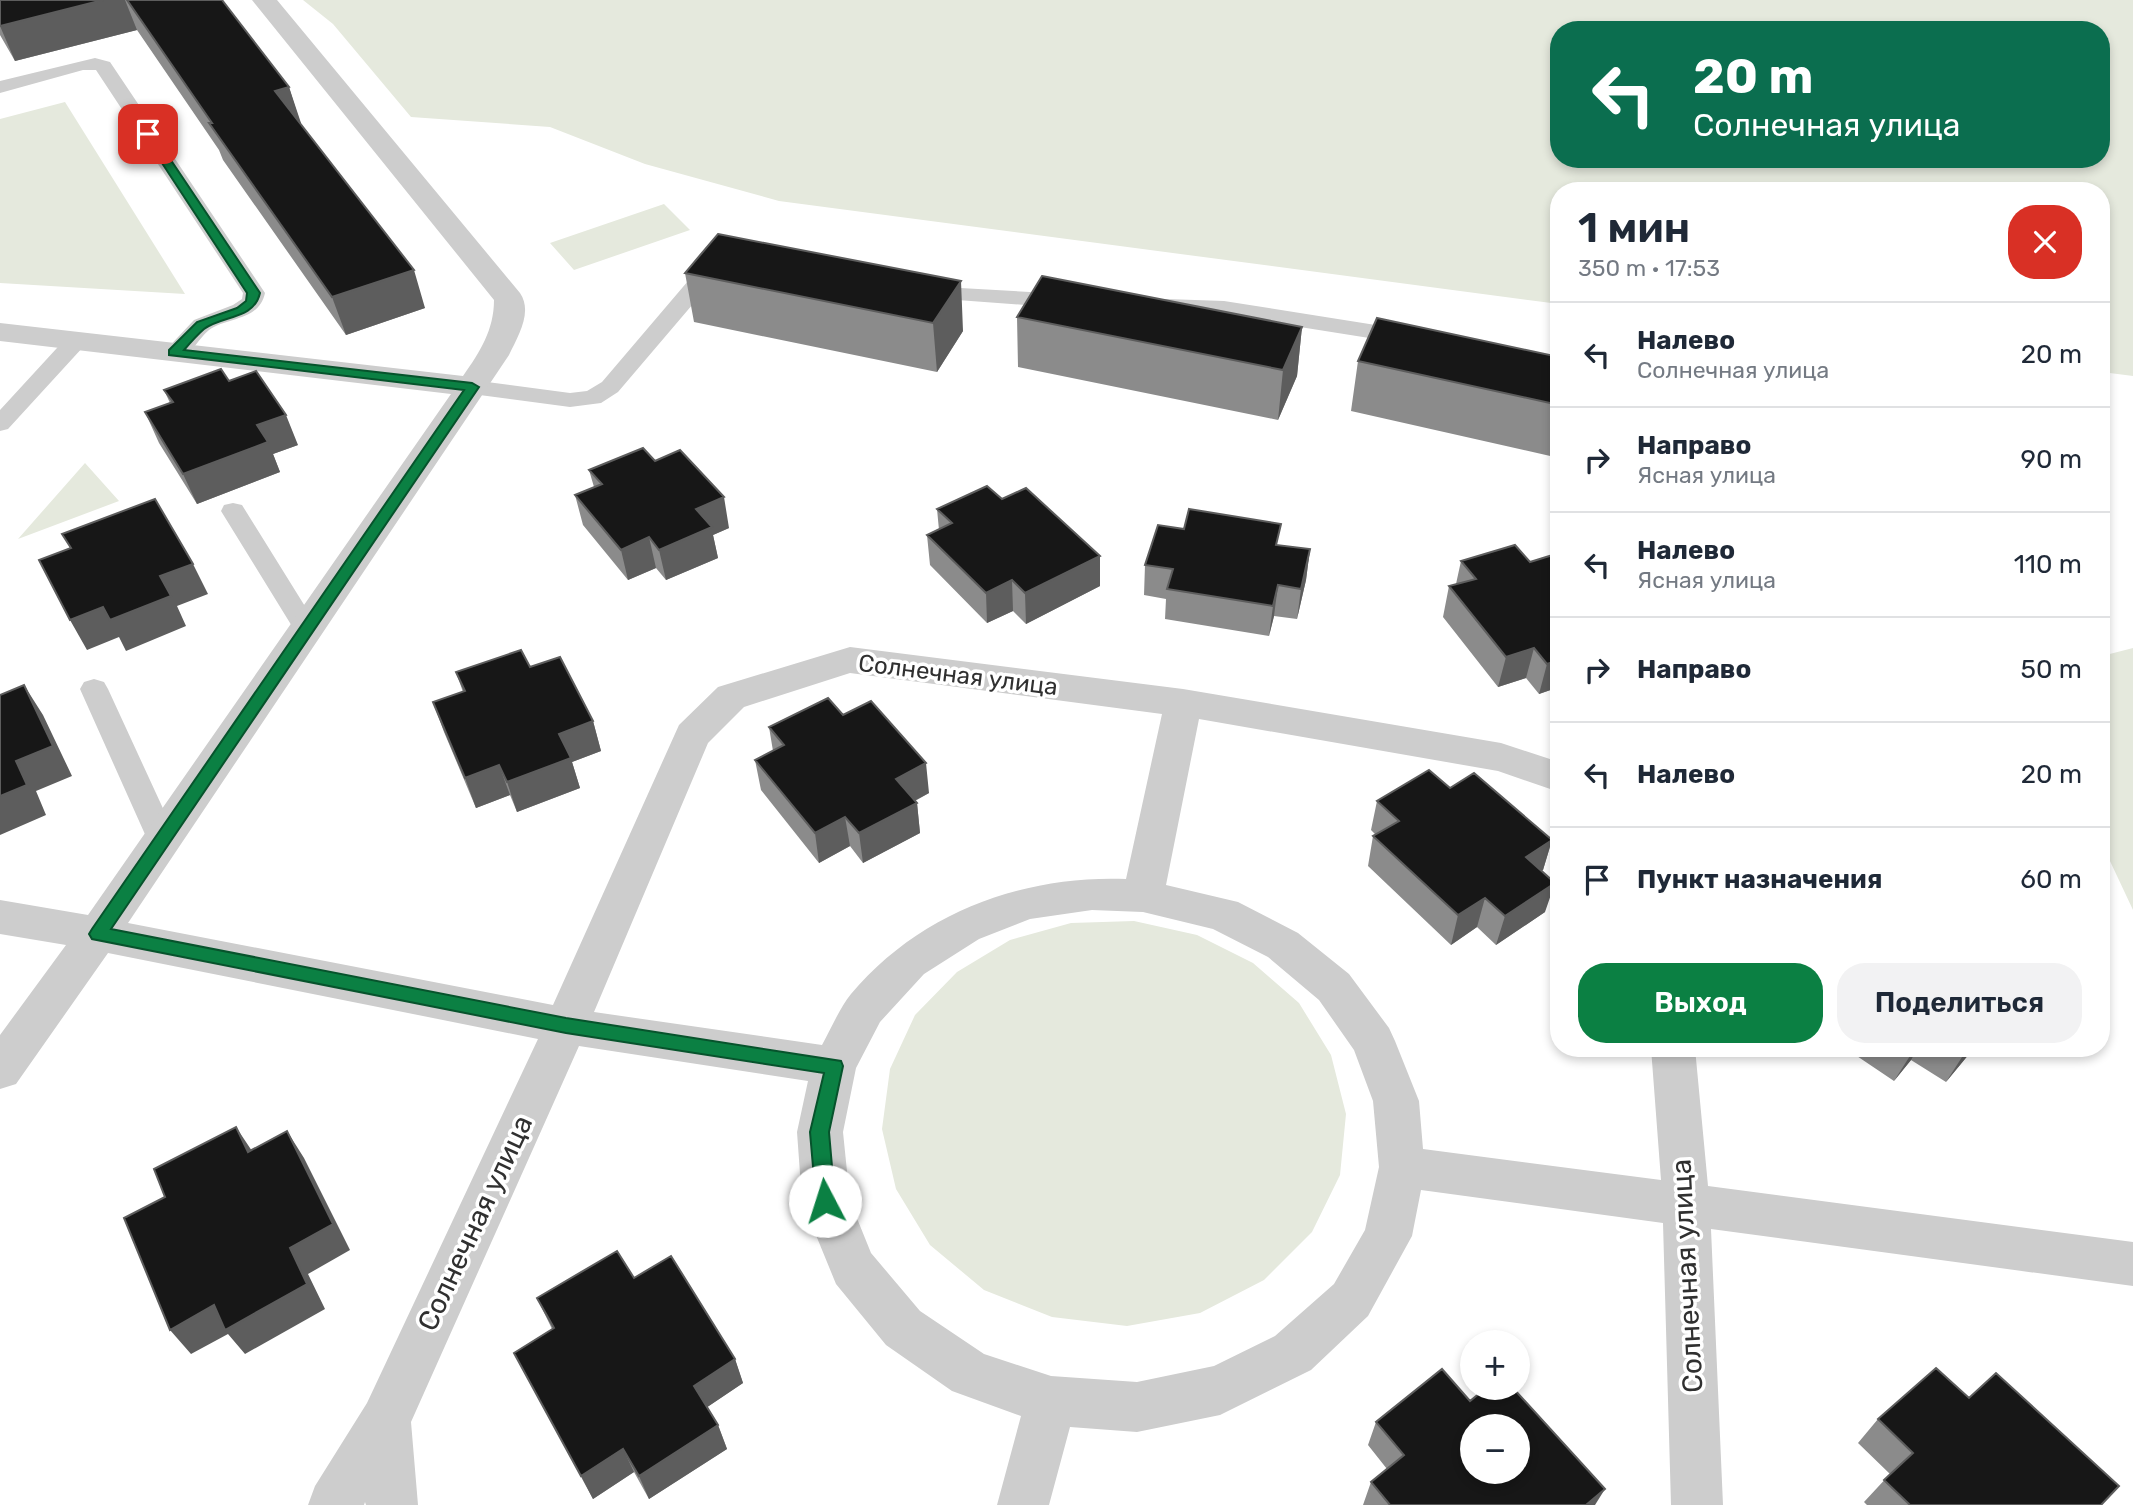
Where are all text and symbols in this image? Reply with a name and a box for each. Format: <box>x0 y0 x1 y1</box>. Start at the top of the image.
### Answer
text: 20 m <box>1693 47 1814 105</box>
icon: left <box>1578 49 1669 140</box>
pin <box>118 104 178 164</box>
text: Солнечная улица <box>1693 106 1960 144</box>
icon: arrive <box>129 115 167 153</box>
text: 1 мин <box>1578 203 1690 253</box>
button: close <box>2008 205 2082 279</box>
text: 350 m · 17:53 <box>1578 254 1720 282</box>
text: Налево <box>1637 325 1735 356</box>
icon: left <box>1578 336 1616 374</box>
text: 20 m <box>2021 339 2082 370</box>
text: Солнечная улица <box>1637 356 1829 384</box>
text: Направо <box>1637 430 1751 461</box>
icon: right <box>1578 441 1616 479</box>
text: 90 m <box>2021 444 2082 475</box>
text: Ясная улица <box>1637 461 1776 489</box>
text: Налево <box>1637 535 1735 566</box>
icon: left <box>1578 546 1616 584</box>
text: 110 m <box>2014 549 2082 580</box>
text: Ясная улица <box>1637 566 1776 594</box>
street label: Солнечная улица <box>857 649 1059 701</box>
icon: right <box>1578 651 1616 689</box>
text: Направо <box>1637 654 1751 685</box>
text: 50 m <box>2021 654 2082 685</box>
icon: left <box>1578 756 1616 794</box>
text: Налево <box>1637 759 1735 790</box>
text: 20 m <box>2021 759 2082 790</box>
icon: arrive <box>1578 861 1616 899</box>
text: Пункт назначения <box>1637 864 1882 895</box>
text: 60 m <box>2020 864 2082 895</box>
button: Выход <box>1578 963 1823 1043</box>
button: Поделиться <box>1837 963 2082 1043</box>
street label: Солнечная улица <box>411 1110 539 1336</box>
street label: Солнечная улица <box>1664 1158 1710 1394</box>
position arrow <box>788 1164 862 1238</box>
map controls <box>1460 1330 1530 1484</box>
button: + <box>1460 1330 1530 1400</box>
button: − <box>1460 1414 1530 1484</box>

